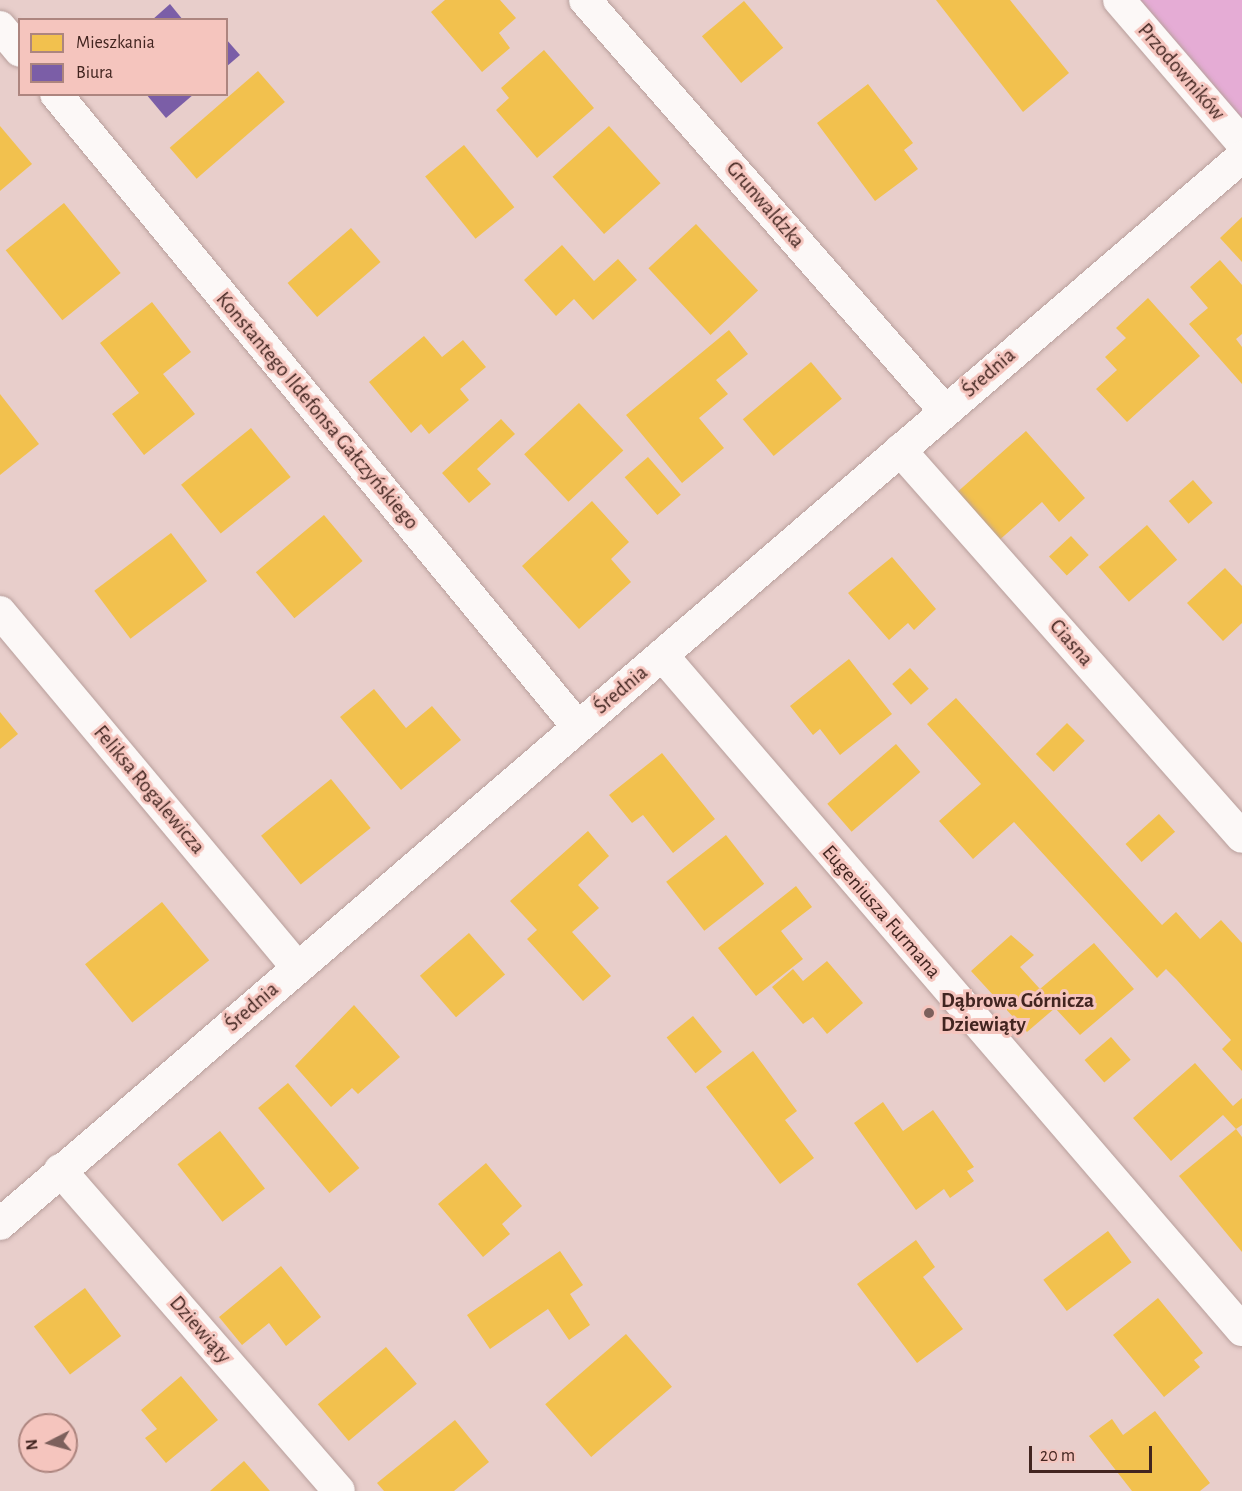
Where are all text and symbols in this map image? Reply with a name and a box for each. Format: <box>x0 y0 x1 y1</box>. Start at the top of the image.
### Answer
legend <box>18 18 228 96</box>
street label: Przodowników <box>1132 18 1230 126</box>
text: Mieszkania <box>76 34 155 52</box>
text: Biura <box>76 64 113 82</box>
street label: Grunwaldzka <box>720 156 810 254</box>
street label: Konstantego Ildefonsa Gałczyńskiego <box>210 287 424 535</box>
street label: Średnia <box>957 343 1021 403</box>
street label: Ciasna <box>1044 614 1098 672</box>
street label: Średnia <box>589 660 653 720</box>
street label: Feliksa Rogalewicza <box>88 721 210 859</box>
street label: Eugeniusza Furmana <box>816 840 946 984</box>
street label: Średnia <box>220 977 284 1037</box>
place label: Dąbrowa Górnicza Dziewiąty <box>941 988 1094 1038</box>
marker: Dąbrowa Górnicza Dziewiąty <box>922 1006 936 1020</box>
street label: Dziewiąty <box>164 1291 236 1369</box>
north arrow <box>18 1413 78 1473</box>
scale bar <box>1032 1434 1155 1472</box>
text: N <box>24 1438 41 1451</box>
text: 20 m <box>1040 1447 1075 1465</box>

